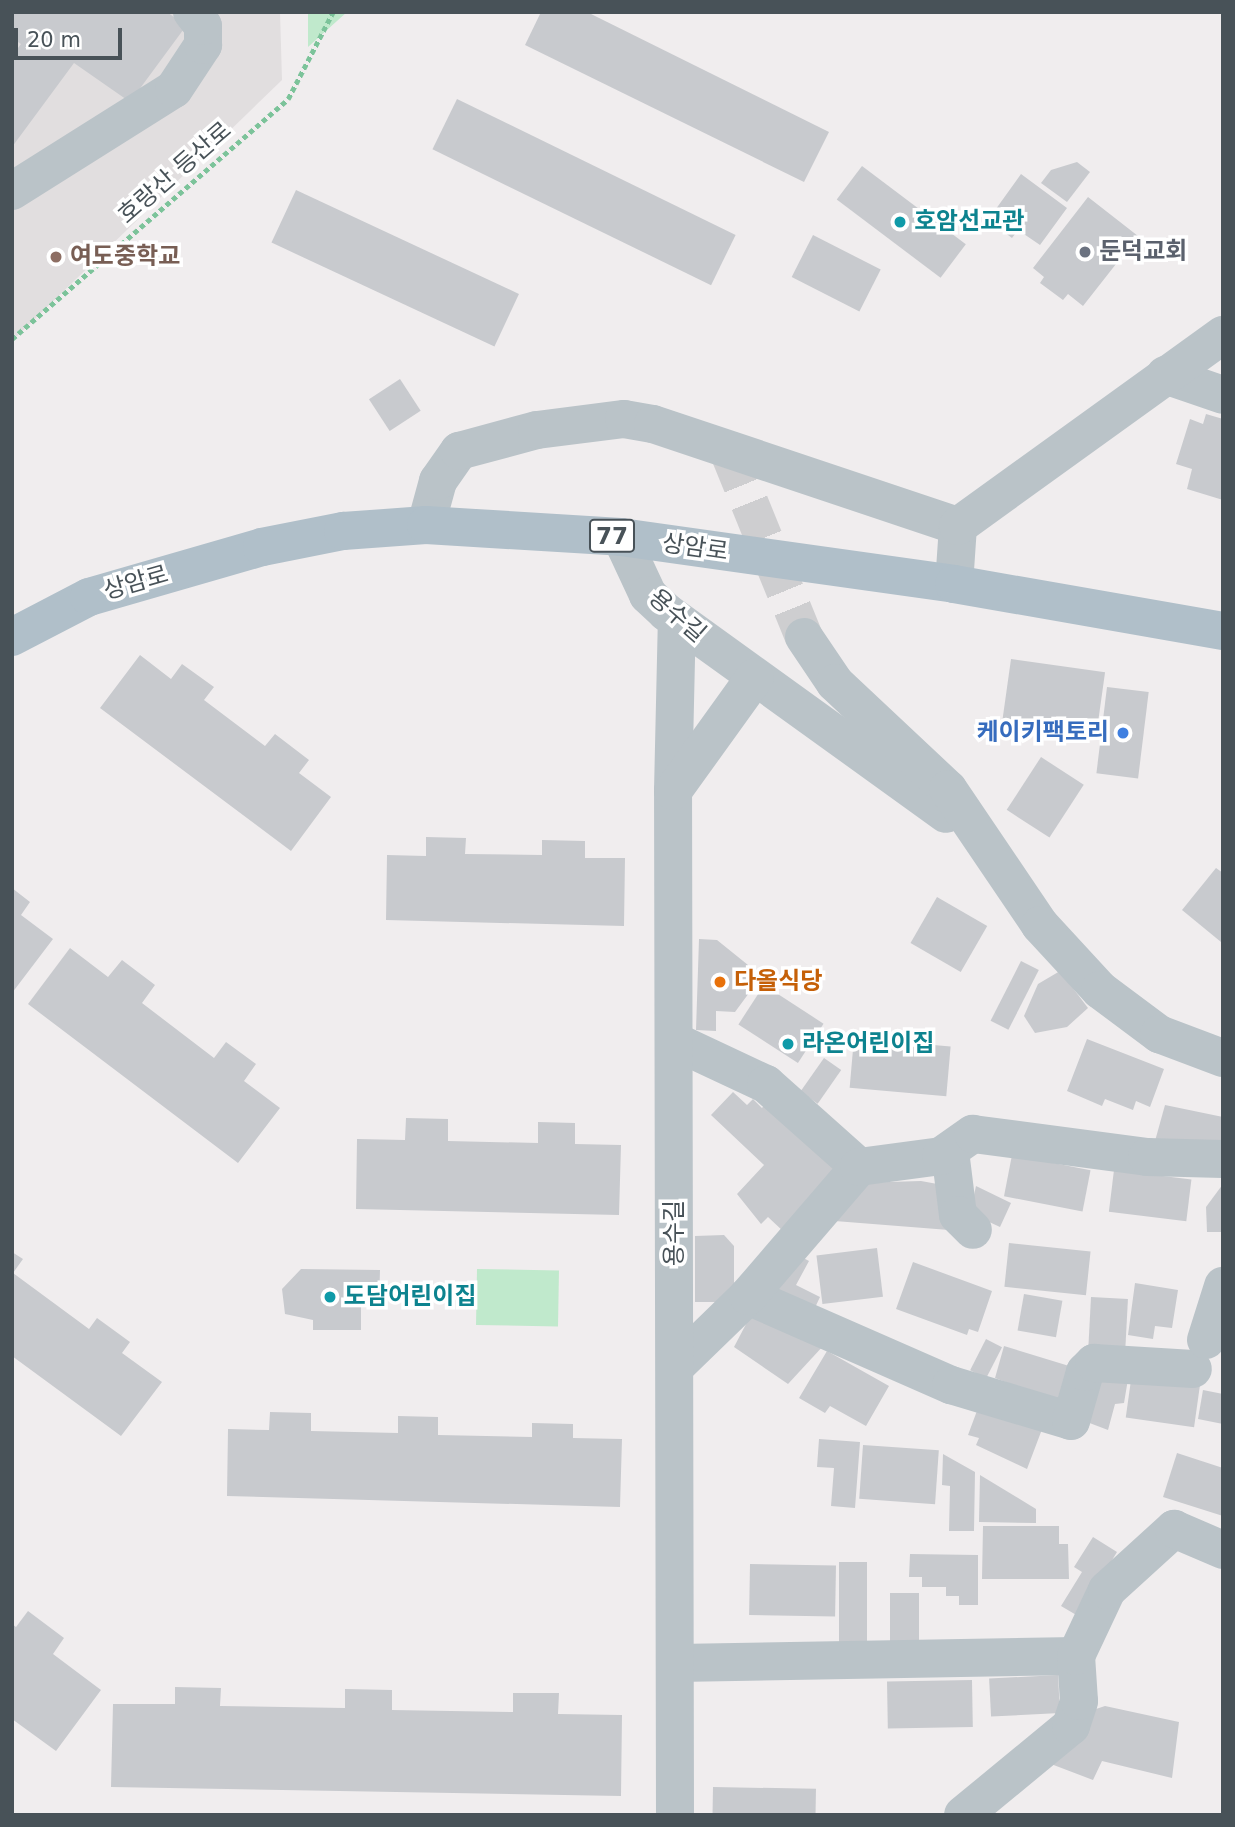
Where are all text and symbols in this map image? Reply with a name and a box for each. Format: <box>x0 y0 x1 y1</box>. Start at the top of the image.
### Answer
scale bar <box>18 14 126 58</box>
text: 20 m <box>27 28 81 52</box>
street label: 호랑산 등산로 <box>113 116 237 230</box>
place label: 호암선교관 <box>914 208 1024 236</box>
marker: 호암선교관 <box>892 214 908 230</box>
place label: 둔덕교회 <box>1099 238 1187 266</box>
place label: 여도중학교 <box>70 243 180 271</box>
marker: 둔덕교회 <box>1077 244 1093 260</box>
marker: 여도중학교 <box>48 249 64 265</box>
road number: 77 <box>588 516 636 556</box>
street label: 상암로 <box>660 529 730 567</box>
street label: 상암로 <box>100 560 172 606</box>
street label: 용수길 <box>643 583 711 649</box>
place label: 케이키팩토리 <box>977 719 1109 747</box>
marker: 케이키팩토리 <box>1115 725 1131 741</box>
place label: 다올식당 <box>734 968 822 996</box>
marker: 다올식당 <box>712 974 728 990</box>
place label: 라온어린이집 <box>802 1030 934 1058</box>
marker: 라온어린이집 <box>780 1036 796 1052</box>
street label: 용수길 <box>661 1200 689 1266</box>
place label: 도담어린이집 <box>344 1283 476 1311</box>
marker: 도담어린이집 <box>322 1289 338 1305</box>

